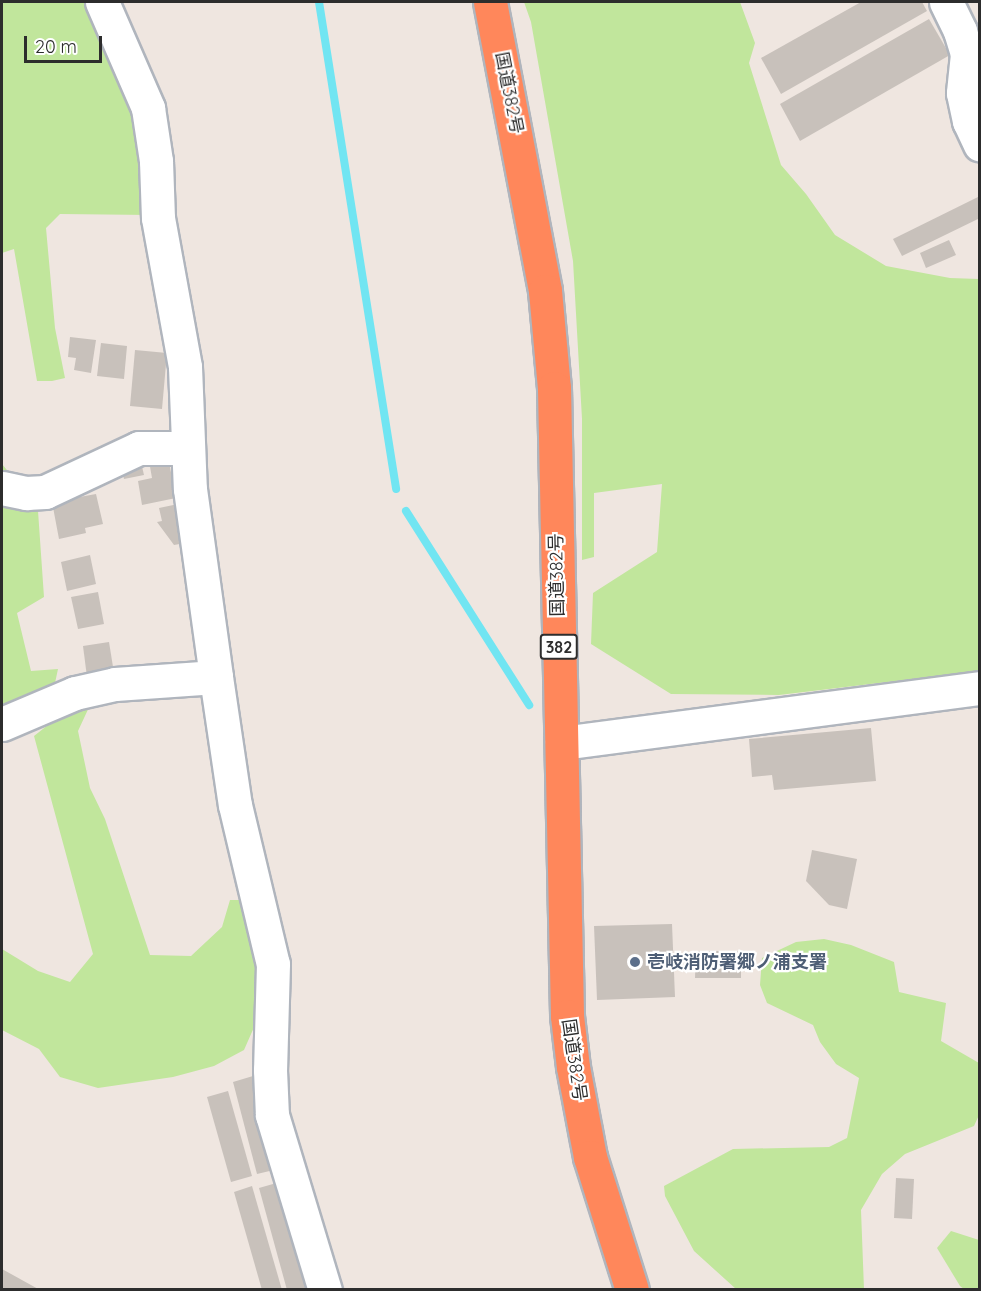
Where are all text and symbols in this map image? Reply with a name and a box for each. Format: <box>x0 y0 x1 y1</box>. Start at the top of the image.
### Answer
scale bar <box>27 24 105 62</box>
text: 20 m <box>35 35 77 58</box>
street label: 国道382号 <box>490 50 528 136</box>
street label: 国道382号 <box>545 533 569 617</box>
road number: 382 <box>540 634 578 660</box>
place label: 壱岐消防署郷ノ浦支署 <box>647 951 827 973</box>
marker: 壱岐消防署郷ノ浦支署 <box>628 955 642 969</box>
street label: 国道382号 <box>558 1017 590 1103</box>

